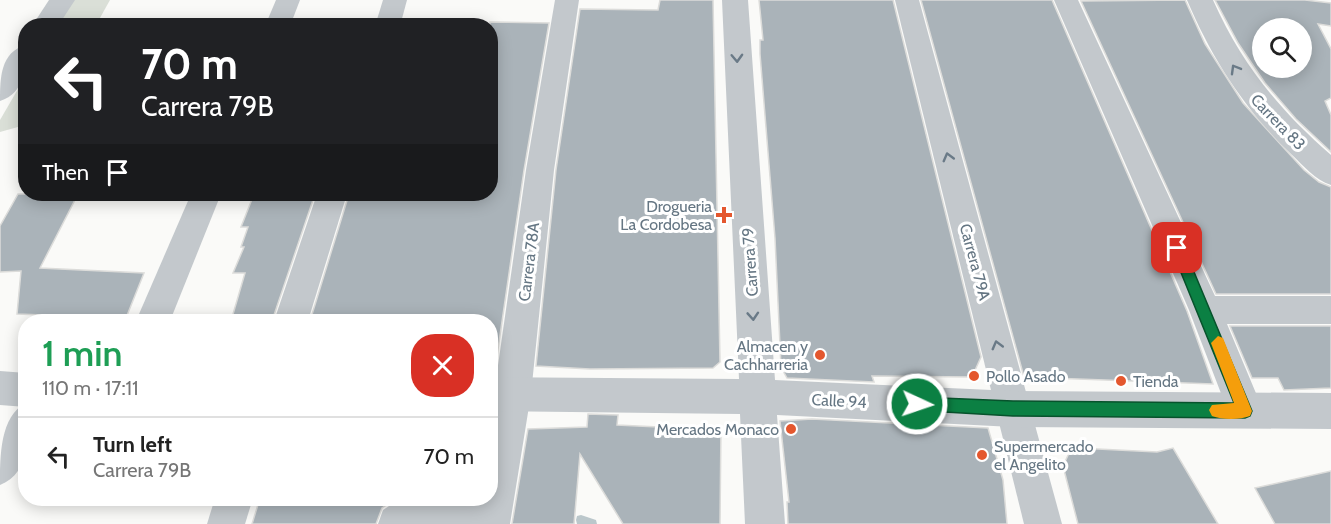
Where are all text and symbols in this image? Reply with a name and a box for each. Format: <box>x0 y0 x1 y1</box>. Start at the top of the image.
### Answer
map controls <box>1252 18 1312 78</box>
button: search <box>1252 18 1312 78</box>
text: 70 m <box>141 38 238 90</box>
icon: left <box>42 42 120 120</box>
one-way arrow <box>731 54 744 63</box>
one-way arrow <box>1231 65 1242 75</box>
text: Carrera 79B <box>141 90 274 123</box>
street label: Carrera 83 <box>1247 90 1309 154</box>
one-way arrow <box>942 152 955 162</box>
icon: arrive <box>101 156 134 189</box>
text: Then <box>42 159 89 186</box>
place label: Drogueria La Cordobesa <box>620 197 712 234</box>
marker: Drogueria La Cordobesa <box>717 208 731 222</box>
street label: Carrera 78A <box>515 221 543 303</box>
street label: Carrera 79A <box>956 222 994 302</box>
pin <box>1151 222 1202 273</box>
street label: Carrera 79 <box>738 227 762 297</box>
icon: arrive <box>1160 231 1193 264</box>
one-way arrow <box>747 311 760 320</box>
text: 1 min <box>42 331 122 375</box>
button: close <box>411 334 474 397</box>
place label: Almacen y Cachharreria <box>724 337 808 374</box>
one-way arrow <box>991 341 1004 351</box>
marker: Almacen y Cachharreria <box>813 348 827 362</box>
place label: Pollo Asado <box>986 367 1066 386</box>
marker: Pollo Asado <box>967 369 981 383</box>
position arrow <box>885 372 949 436</box>
place label: Tienda <box>1133 372 1179 391</box>
marker: Tienda <box>1114 374 1128 388</box>
text: 110 m · 17:11 <box>42 376 139 400</box>
street label: Calle 94 <box>811 390 867 412</box>
place label: Mercados Monaco <box>656 420 779 439</box>
marker: Mercados Monaco <box>784 422 798 436</box>
text: Turn left <box>93 431 172 458</box>
place label: Supermercado el Angelito <box>994 437 1094 474</box>
icon: left <box>42 440 75 473</box>
text: 70 m <box>424 443 474 470</box>
marker: Supermercado el Angelito <box>975 448 989 462</box>
text: Carrera 79B <box>93 458 191 482</box>

